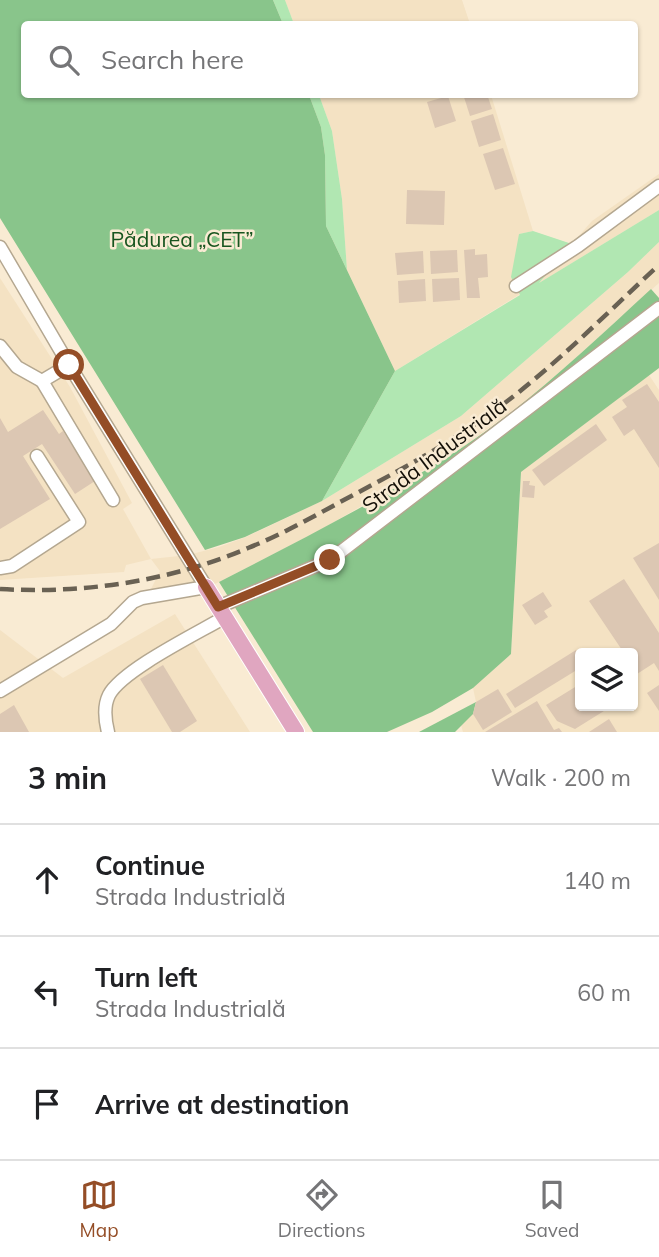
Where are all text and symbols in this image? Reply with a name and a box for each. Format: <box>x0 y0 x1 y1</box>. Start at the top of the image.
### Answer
search box <box>21 21 638 98</box>
icon: search <box>45 41 83 79</box>
text: Search here <box>101 43 244 76</box>
park label: Pădurea „CET” <box>110 226 254 252</box>
route start <box>53 349 84 380</box>
street label: Strada Industrială <box>357 392 511 518</box>
route end <box>314 544 345 575</box>
map controls <box>575 648 638 711</box>
button: layers <box>575 648 638 711</box>
text: 3 min <box>28 759 107 797</box>
text: Walk · 200 m <box>491 763 631 792</box>
text: Continue <box>95 849 205 882</box>
icon: ahead <box>28 861 66 899</box>
text: 140 m <box>563 866 631 895</box>
text: Strada Industrială <box>95 882 286 911</box>
text: Turn left <box>95 961 197 994</box>
icon: left <box>28 973 66 1011</box>
text: 60 m <box>577 978 631 1007</box>
text: Strada Industrială <box>95 994 286 1023</box>
icon: arrive <box>28 1085 66 1123</box>
text: Arrive at destination <box>95 1088 350 1121</box>
tab: Map <box>80 1176 119 1242</box>
tab: Directions <box>278 1176 366 1242</box>
tab: Saved <box>525 1176 579 1242</box>

